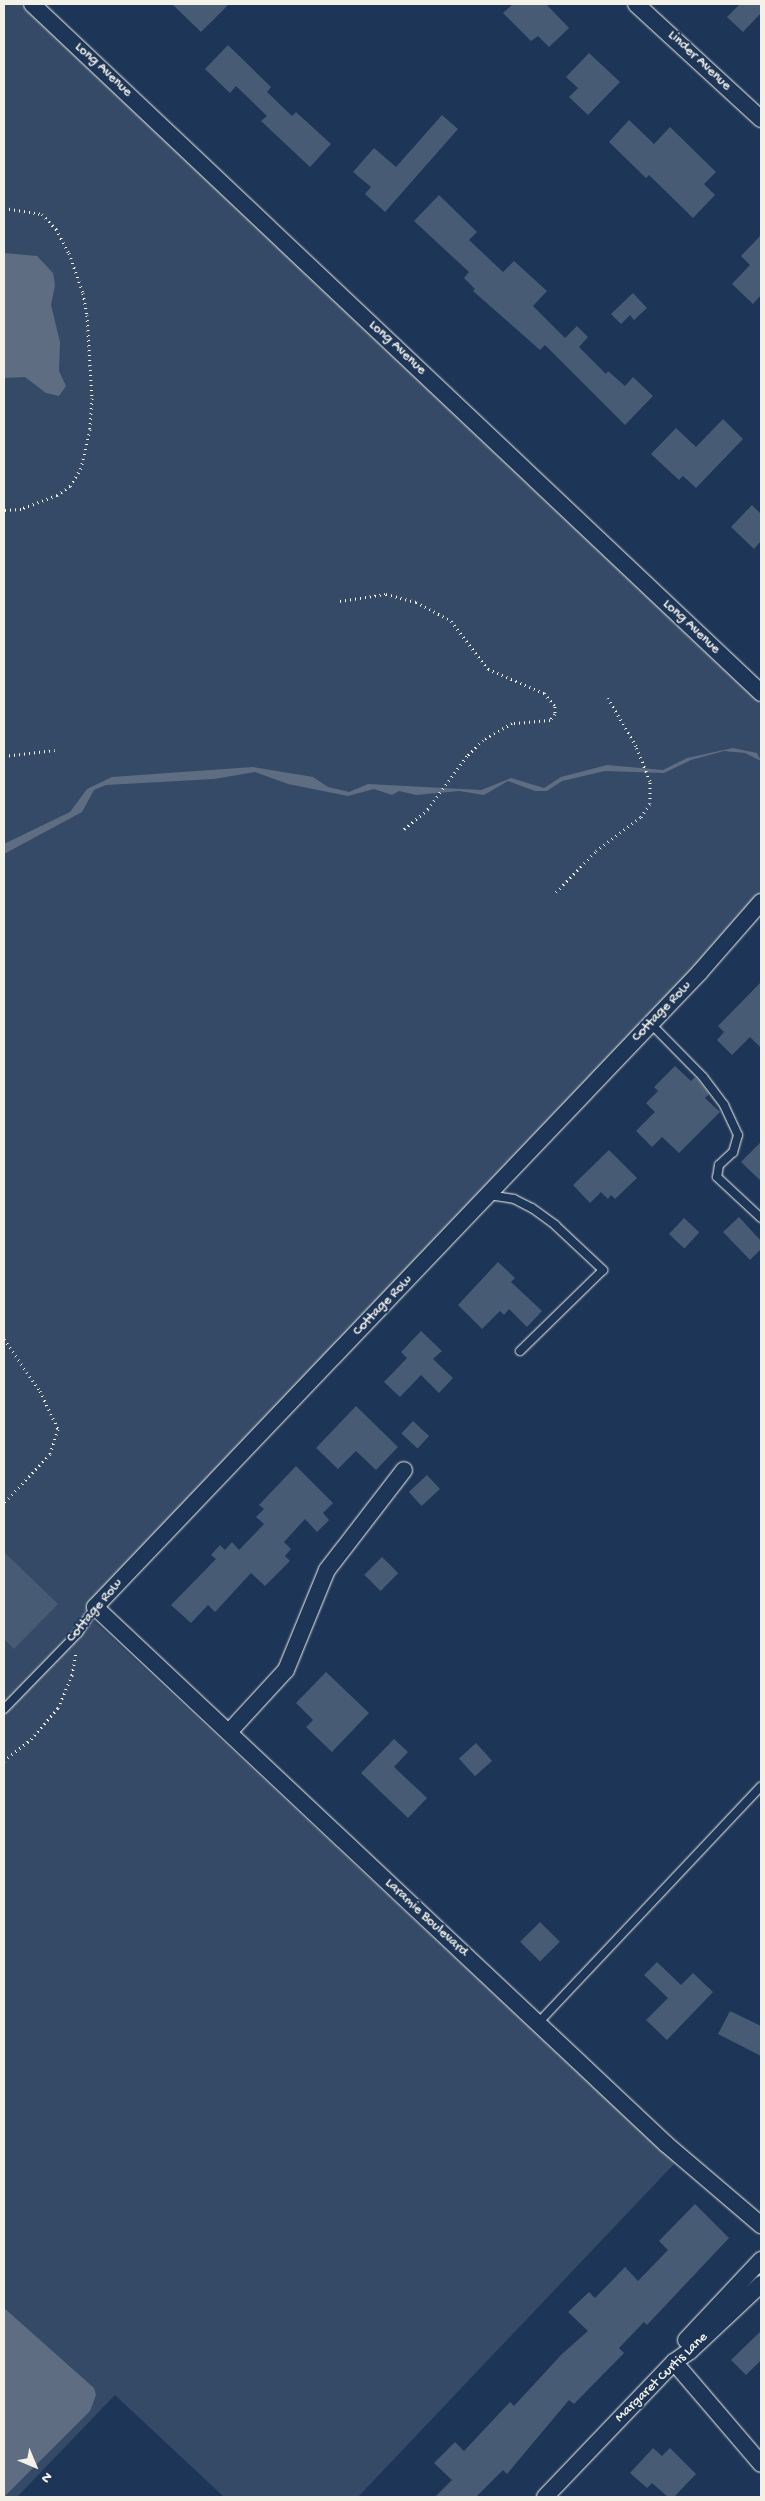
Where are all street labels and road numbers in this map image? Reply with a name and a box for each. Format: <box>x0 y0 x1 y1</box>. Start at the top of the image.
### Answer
street label: Linder Avenue <box>664 27 734 95</box>
street label: Long Avenue <box>71 39 135 101</box>
street label: Long Avenue <box>365 317 429 379</box>
street label: Long Avenue <box>659 596 723 658</box>
street label: Cottage Row <box>629 978 695 1046</box>
street label: Cottage Row <box>350 1272 416 1340</box>
street label: Cottage Row <box>63 1576 127 1646</box>
street label: Laramie Boulevard <box>381 1875 471 1961</box>
street label: Margaret Curtis Lane <box>612 2329 712 2427</box>

